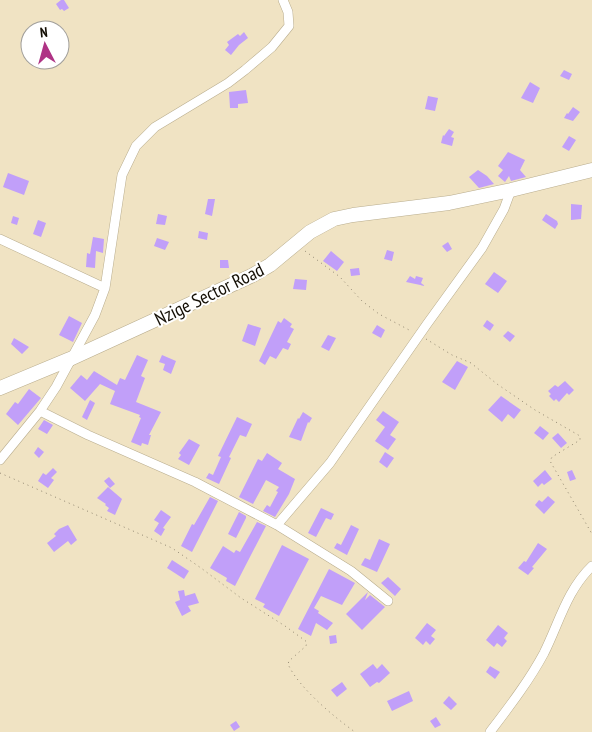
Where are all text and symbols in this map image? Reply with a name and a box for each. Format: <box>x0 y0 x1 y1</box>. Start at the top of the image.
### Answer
north arrow <box>20 20 70 70</box>
text: N <box>39 23 48 41</box>
street label: Nzige Sector Road <box>150 257 268 331</box>

